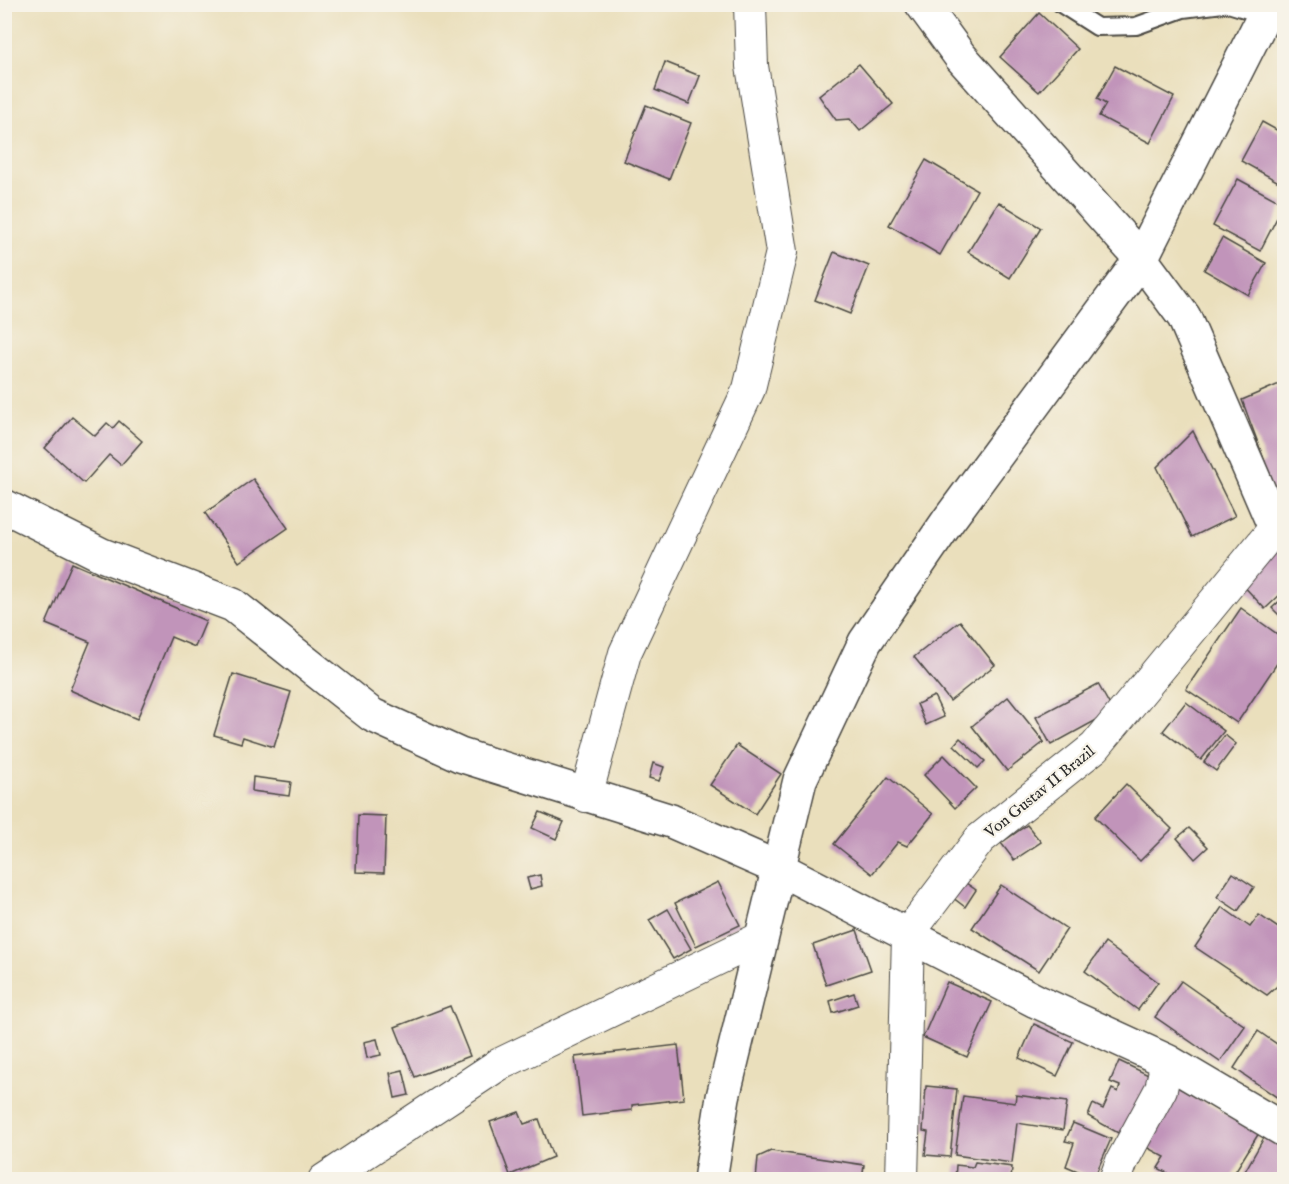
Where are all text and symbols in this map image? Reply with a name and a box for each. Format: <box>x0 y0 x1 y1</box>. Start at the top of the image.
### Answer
street label: Von Gustav II Brazil <box>980 741 1100 844</box>

